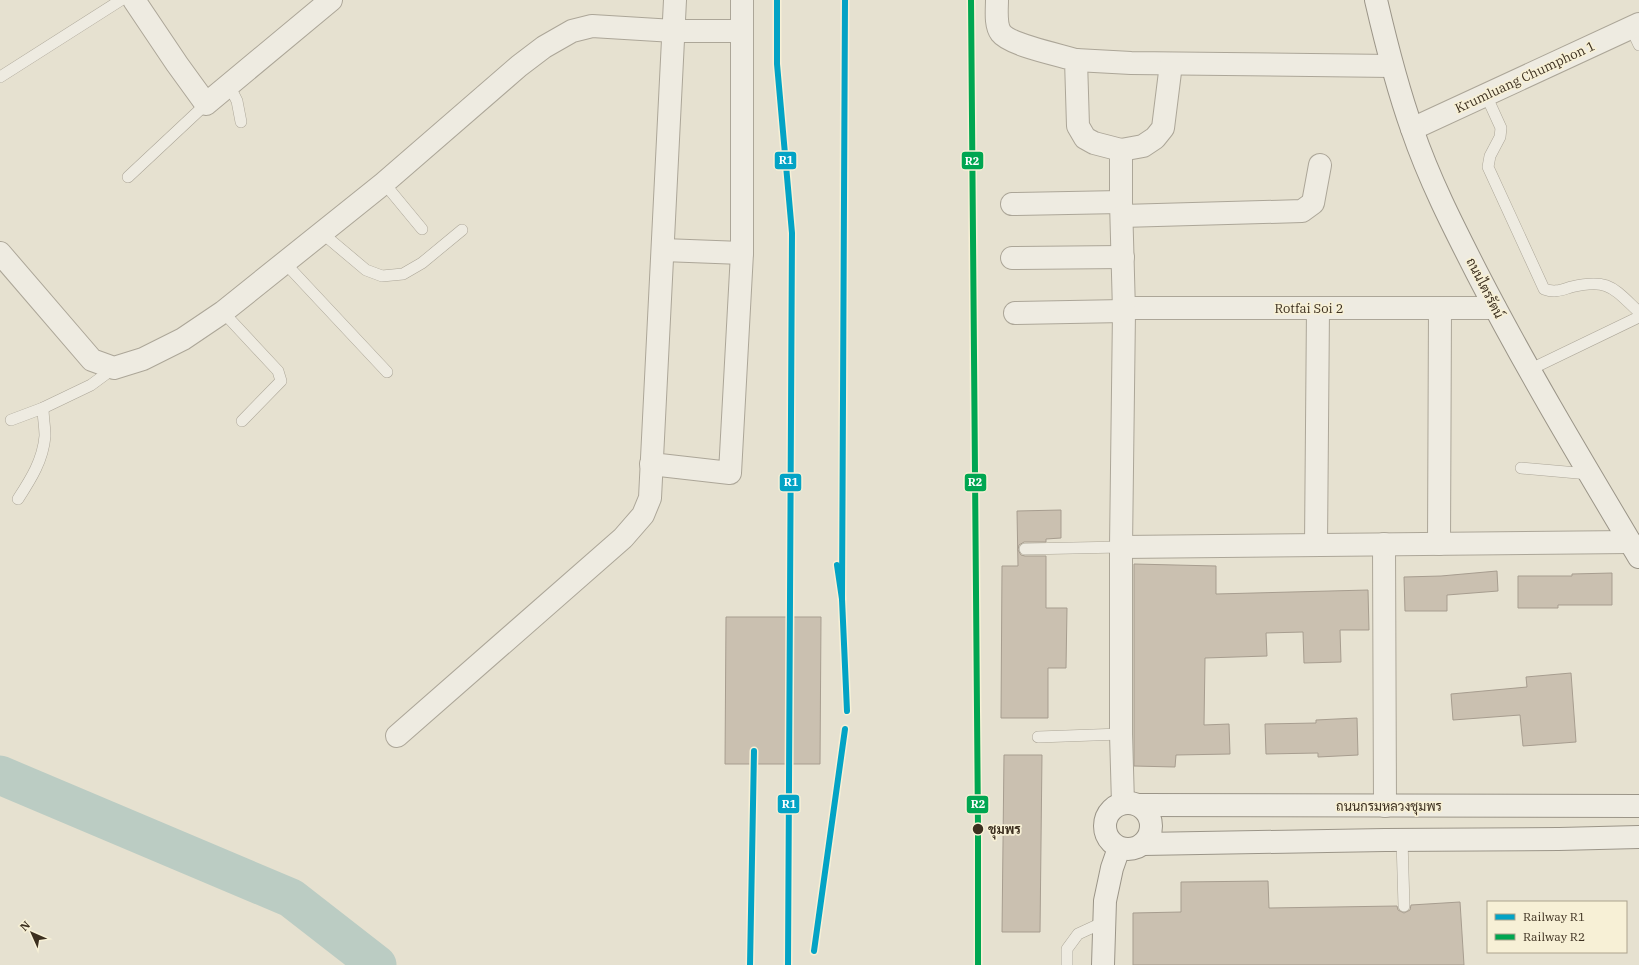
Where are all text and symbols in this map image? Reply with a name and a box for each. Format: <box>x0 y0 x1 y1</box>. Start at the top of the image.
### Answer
street label: Krumluang Chumphon 1 <box>1452 37 1598 117</box>
line badge: R1 <box>774 151 797 170</box>
line badge: R2 <box>961 151 984 170</box>
text: R1 <box>779 153 794 167</box>
text: R2 <box>965 154 979 168</box>
street label: ถนนไตรรัตน์ <box>1462 254 1508 321</box>
street label: Rotfai Soi 2 <box>1274 300 1344 317</box>
line badge: R1 <box>779 473 802 492</box>
line badge: R2 <box>964 473 987 492</box>
text: R1 <box>784 475 799 489</box>
text: R2 <box>968 475 982 489</box>
line badge: R1 <box>777 794 800 814</box>
line badge: R2 <box>966 795 989 814</box>
text: R1 <box>782 797 797 811</box>
text: R2 <box>971 797 985 811</box>
street label: ถนนกรมหลวงชุมพร <box>1336 798 1442 816</box>
place label: ชุมพร <box>988 821 1021 840</box>
marker: ชุมพร <box>971 822 985 836</box>
legend <box>1487 901 1627 953</box>
text: Railway R1 <box>1523 909 1585 924</box>
north arrow <box>12 913 52 953</box>
text: N <box>17 918 33 934</box>
text: Railway R2 <box>1523 929 1585 944</box>

